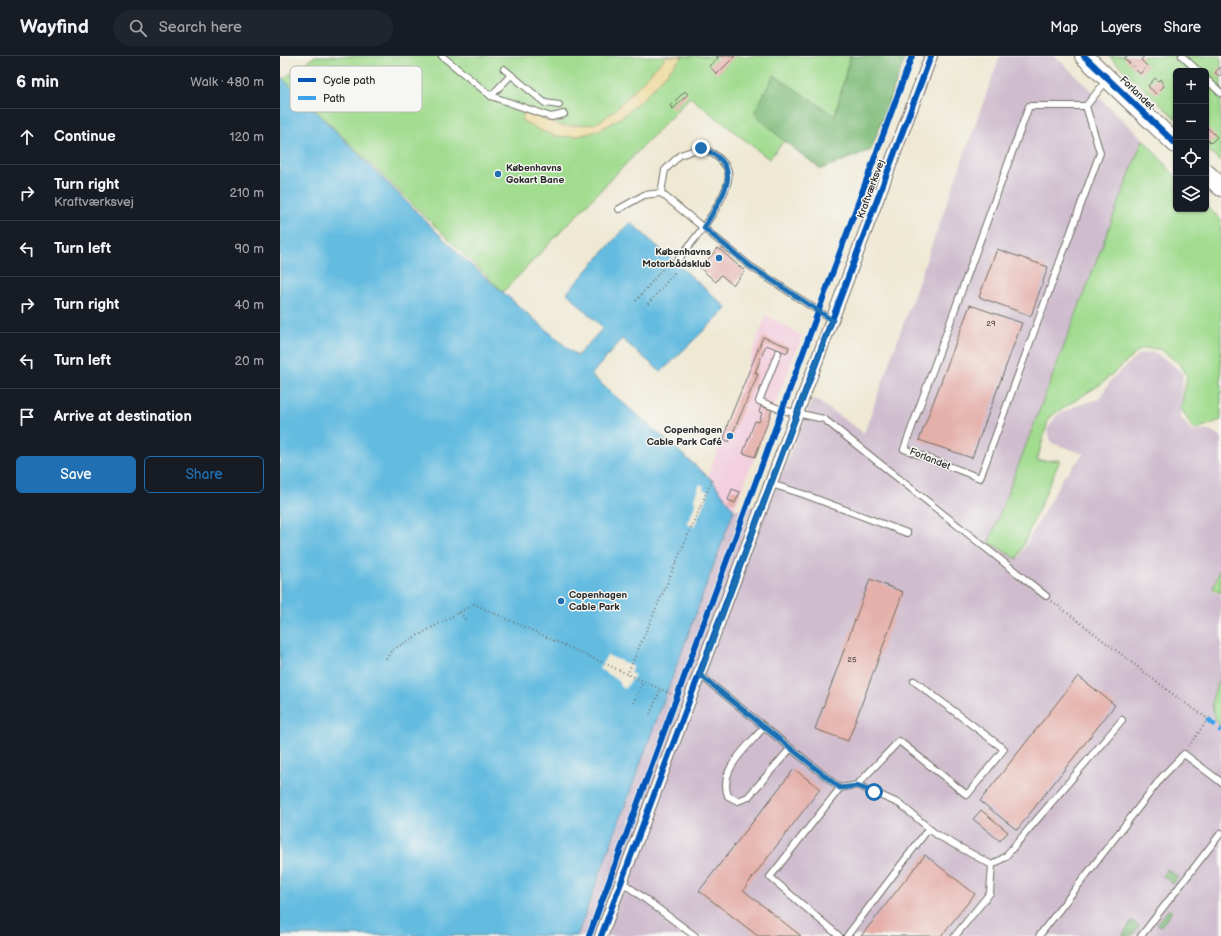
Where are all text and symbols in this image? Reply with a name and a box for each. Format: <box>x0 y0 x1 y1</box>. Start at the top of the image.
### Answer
search box <box>113 10 393 46</box>
text: Wayfind <box>20 16 89 39</box>
icon: search <box>127 17 149 39</box>
text: Search here <box>159 18 242 37</box>
text: Map <box>1050 19 1078 36</box>
text: Layers <box>1100 19 1142 36</box>
text: Share <box>1164 19 1201 36</box>
legend <box>290 66 422 112</box>
map controls <box>1173 68 1209 212</box>
button: + <box>1173 68 1209 104</box>
text: 6 min <box>16 72 59 92</box>
text: Walk · 480 m <box>190 74 264 90</box>
text: Cycle path <box>323 74 375 87</box>
street label: Forlandet <box>1117 74 1157 112</box>
text: Path <box>323 92 345 105</box>
button: − <box>1173 104 1209 140</box>
icon: ahead <box>16 126 38 148</box>
text: Continue <box>54 127 116 146</box>
text: 120 m <box>229 129 264 145</box>
route end <box>692 139 710 157</box>
button: locate <box>1173 140 1209 176</box>
street label: Kraftværksvej <box>855 158 887 220</box>
place label: Københavns Gokart Bane <box>506 162 564 186</box>
marker: Københavns Gokart Bane <box>493 169 503 179</box>
text: Turn right <box>54 175 119 194</box>
button: layers <box>1173 176 1209 212</box>
icon: right <box>16 182 38 204</box>
text: 210 m <box>230 185 264 201</box>
text: Kraftværksvej <box>54 194 134 210</box>
icon: left <box>16 238 38 260</box>
text: Turn left <box>54 239 111 258</box>
text: 90 m <box>235 241 264 257</box>
place label: Københavns Motorbådsklub <box>642 246 711 270</box>
marker: Københavns Motorbådsklub <box>714 253 724 263</box>
icon: right <box>16 294 38 316</box>
text: Turn right <box>54 295 119 314</box>
text: 40 m <box>234 297 264 313</box>
house number: 29 <box>986 319 996 328</box>
icon: left <box>16 350 38 372</box>
text: Turn left <box>54 351 111 370</box>
text: 20 m <box>234 353 264 369</box>
icon: arrive <box>16 406 38 428</box>
text: Arrive at destination <box>54 407 192 426</box>
place label: Copenhagen Cable Park Café <box>647 424 722 448</box>
marker: Copenhagen Cable Park Café <box>725 431 735 441</box>
street label: Forlandet <box>908 445 952 473</box>
button: Save <box>16 456 136 493</box>
button: Share <box>144 456 264 493</box>
place label: Copenhagen Cable Park <box>569 589 627 613</box>
marker: Copenhagen Cable Park <box>556 596 566 606</box>
house number: 25 <box>847 655 857 664</box>
route start <box>865 783 883 801</box>

